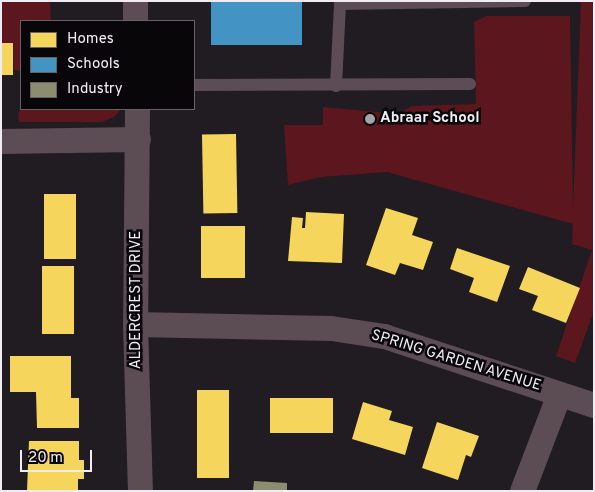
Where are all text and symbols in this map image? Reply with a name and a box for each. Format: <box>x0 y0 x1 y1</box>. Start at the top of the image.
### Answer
legend <box>20 20 195 110</box>
text: Homes <box>67 30 114 49</box>
text: Schools <box>67 55 120 74</box>
text: Industry <box>67 80 123 99</box>
place label: Abraar School <box>380 110 480 128</box>
marker: Abraar School <box>364 113 376 125</box>
street label: ALDERCREST DRIVE <box>128 230 146 370</box>
street label: SPRING GARDEN AVENUE <box>369 326 543 396</box>
scale bar <box>22 440 95 472</box>
text: 20 m <box>28 449 63 468</box>

